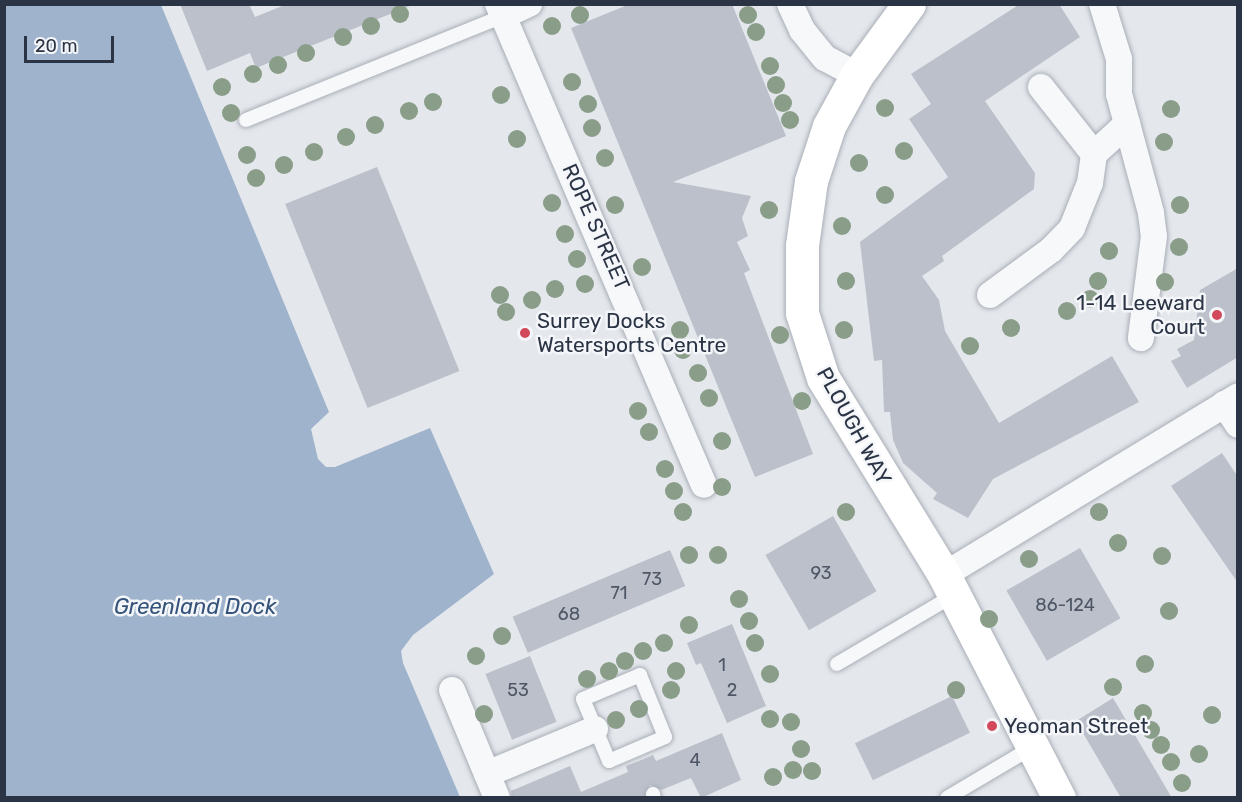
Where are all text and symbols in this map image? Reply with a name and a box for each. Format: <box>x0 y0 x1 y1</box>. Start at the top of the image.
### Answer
scale bar <box>27 24 117 62</box>
text: 20 m <box>35 35 77 57</box>
street label: ROPE STREET <box>557 160 635 294</box>
place label: 1-14 Leeward Court <box>1076 290 1205 340</box>
place label: Surrey Docks Watersports Centre <box>537 308 726 358</box>
marker: 1-14 Leeward Court <box>1210 308 1224 322</box>
marker: Surrey Docks Watersports Centre <box>518 326 532 340</box>
street label: PLOUGH WAY <box>811 363 897 489</box>
house number: 93 <box>810 562 832 584</box>
house number: 73 <box>642 568 662 590</box>
house number: 71 <box>611 582 627 604</box>
water label: Greenland Dock <box>114 594 276 620</box>
house number: 86-124 <box>1035 594 1095 616</box>
house number: 68 <box>558 603 580 625</box>
house number: 1 <box>718 654 726 676</box>
house number: 53 <box>507 679 529 701</box>
house number: 2 <box>727 679 737 701</box>
place label: Yeoman Street <box>1004 713 1148 739</box>
marker: Yeoman Street <box>985 719 999 733</box>
house number: 4 <box>689 749 701 771</box>

